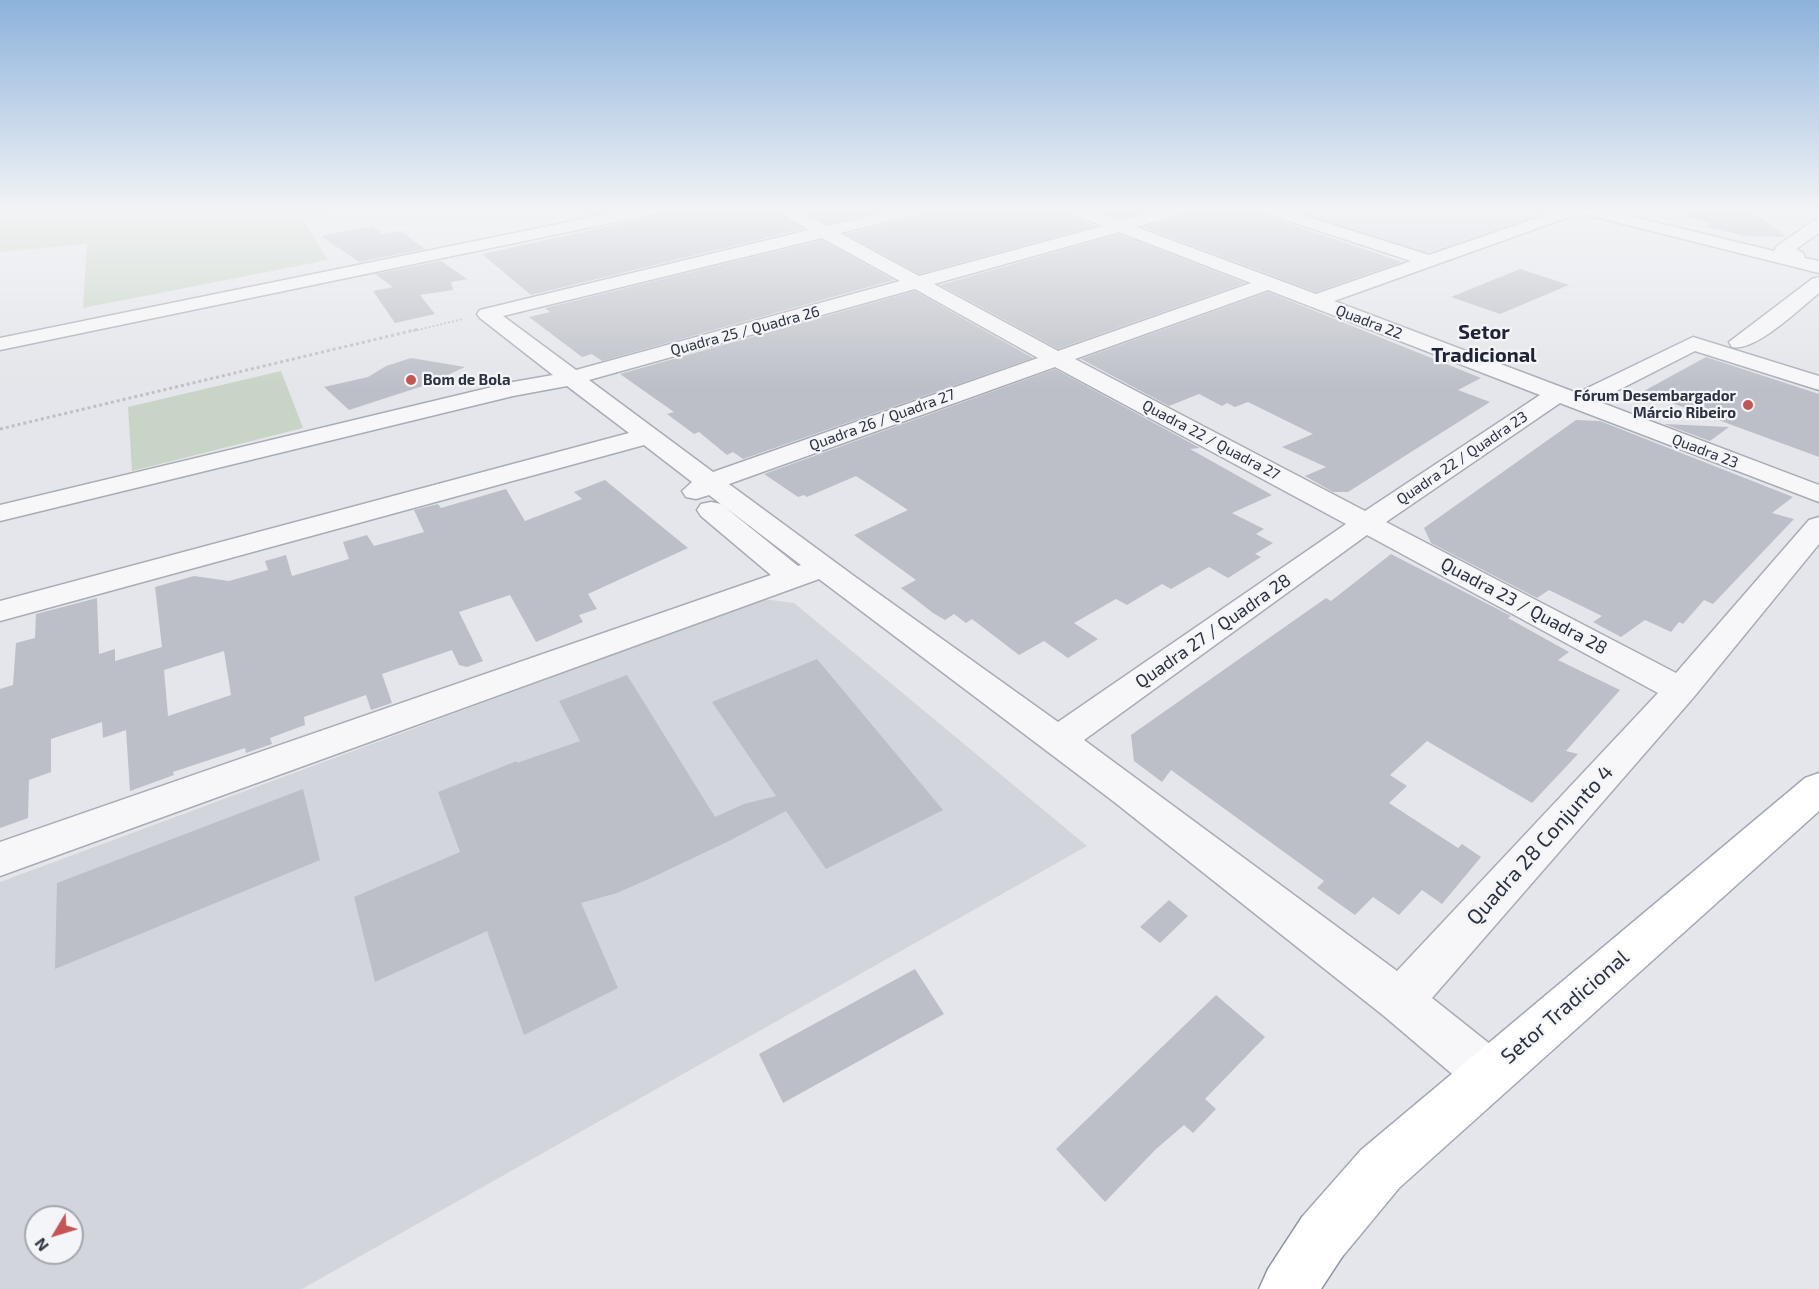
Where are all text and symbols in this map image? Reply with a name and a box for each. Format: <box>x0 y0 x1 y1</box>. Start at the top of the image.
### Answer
street label: Quadra 22 <box>1333 301 1405 343</box>
street label: Quadra 25 / Quadra 26 <box>668 302 822 360</box>
district label: Setor Tradicional <box>1431 320 1537 367</box>
place label: Bom de Bola <box>423 371 510 389</box>
marker: Bom de Bola <box>404 373 418 387</box>
street label: Quadra 26 / Quadra 27 <box>807 385 957 455</box>
place label: Fórum Desembargador Márcio Ribeiro <box>1574 387 1736 422</box>
street label: Quadra 22 / Quadra 27 <box>1139 396 1283 484</box>
marker: Fórum Desembargador Márcio Ribeiro <box>1741 398 1755 412</box>
street label: Quadra 22 / Quadra 23 <box>1393 407 1531 509</box>
street label: Quadra 23 <box>1669 430 1741 472</box>
street label: Quadra 23 / Quadra 28 <box>1437 553 1611 659</box>
street label: Quadra 27 / Quadra 28 <box>1131 569 1295 693</box>
street label: Quadra 28 Conjunto 4 <box>1462 760 1618 930</box>
street label: Setor Tradicional <box>1496 945 1634 1069</box>
north arrow <box>24 1205 84 1265</box>
text: N <box>30 1235 52 1256</box>

